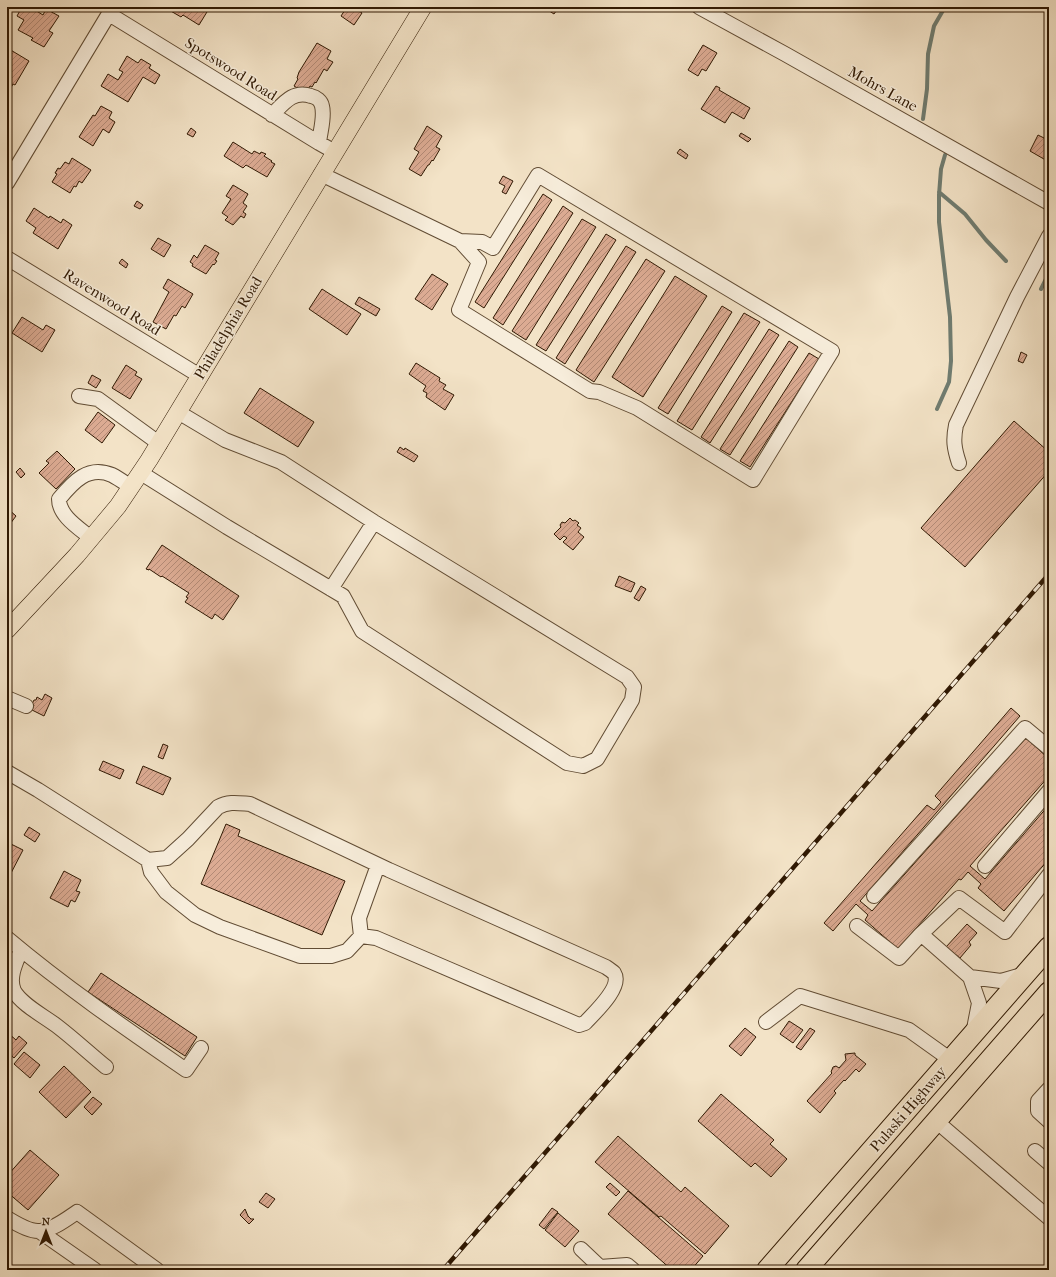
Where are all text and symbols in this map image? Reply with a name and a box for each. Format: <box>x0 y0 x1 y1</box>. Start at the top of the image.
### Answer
street label: Spotswood Road <box>182 34 281 105</box>
street label: Mohrs Lane <box>845 63 921 116</box>
street label: Ravenwood Road <box>60 265 165 340</box>
street label: Philadelphia Road <box>190 272 266 383</box>
street label: Pulaski Highway <box>866 1062 951 1155</box>
north arrow <box>26 1211 66 1251</box>
text: N <box>42 1215 51 1228</box>

